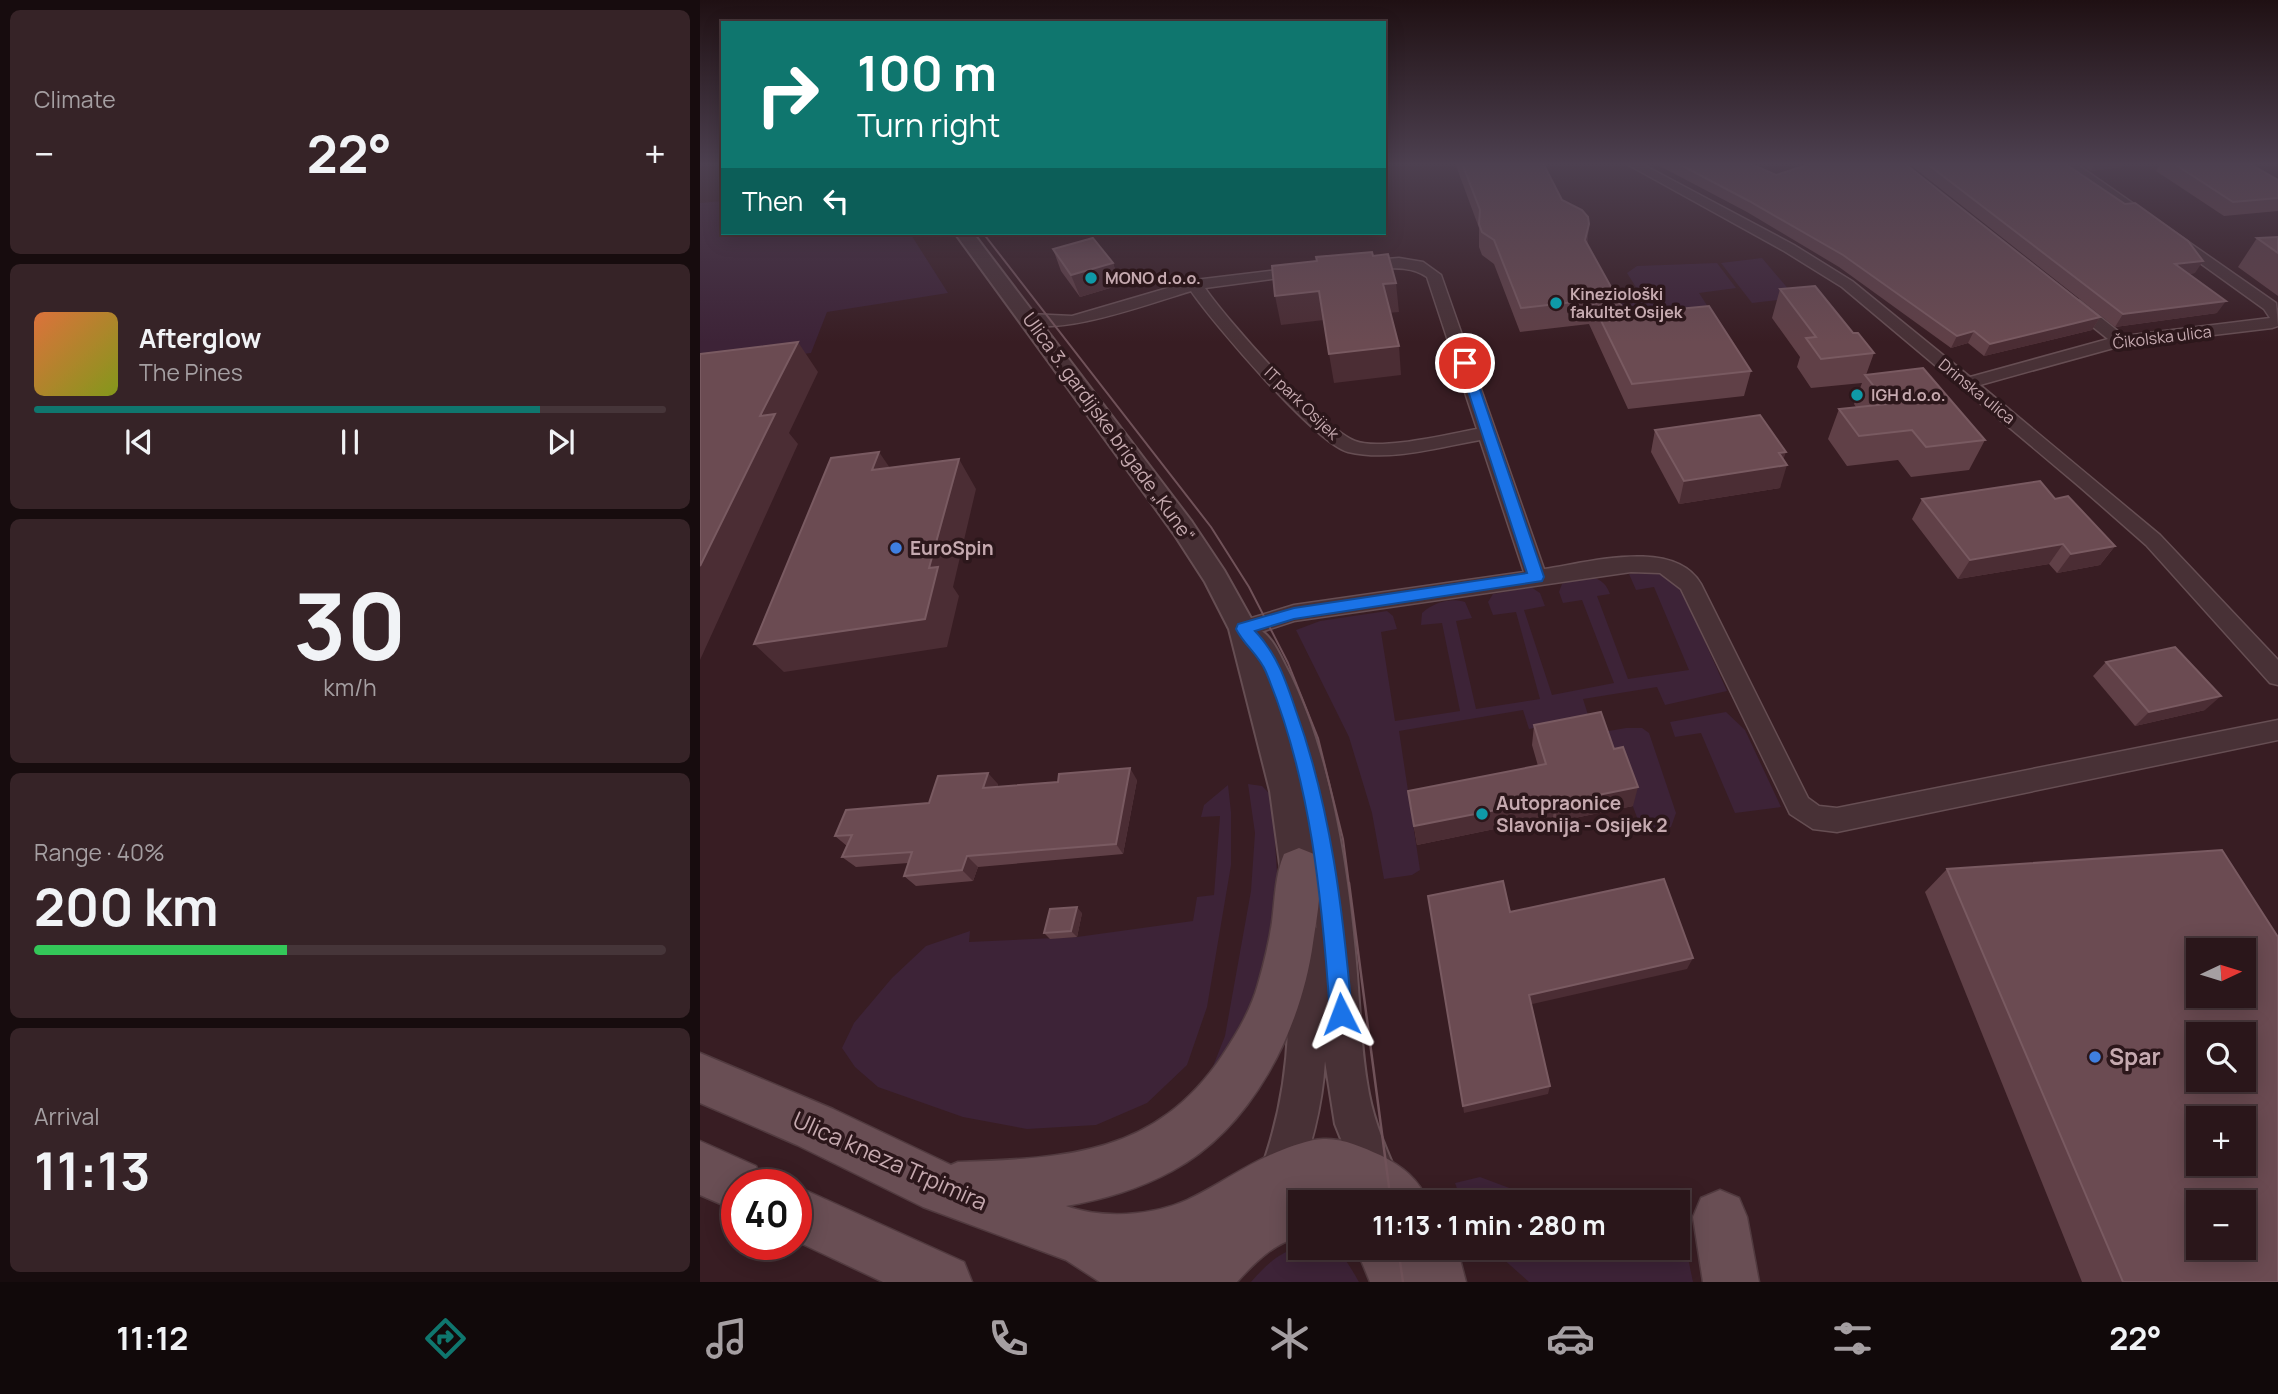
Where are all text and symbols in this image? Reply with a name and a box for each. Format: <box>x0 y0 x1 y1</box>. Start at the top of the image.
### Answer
text: 100 m <box>857 39 997 106</box>
icon: right <box>742 49 833 140</box>
text: Climate <box>34 83 116 115</box>
text: Turn right <box>857 103 1000 147</box>
text: 22° <box>307 118 392 189</box>
text: − <box>34 127 55 179</box>
text: + <box>644 127 666 179</box>
icon: left <box>817 182 855 220</box>
text: Then <box>742 183 803 219</box>
place label: MONO d.o.o. <box>1105 267 1201 289</box>
marker: MONO d.o.o. <box>1083 270 1099 286</box>
place label: Kineziološki fakultet Osijek <box>1570 283 1683 323</box>
marker: Kineziološki fakultet Osijek <box>1548 295 1564 311</box>
street label: Ulica 3. gardijske brigade „Kune“ <box>1017 307 1201 547</box>
text: Afterglow <box>139 320 261 356</box>
street label: Čikolska ulica <box>2111 320 2213 354</box>
pin <box>1435 333 1495 393</box>
icon: arrive <box>1446 344 1484 382</box>
street label: Drinska ulica <box>1934 353 2020 429</box>
text: The Pines <box>139 356 243 388</box>
street label: IT park Osijek <box>1260 362 1345 445</box>
place label: IGH d.o.o. <box>1871 384 1946 406</box>
marker: IGH d.o.o. <box>1849 387 1865 403</box>
icon: previous <box>120 423 158 461</box>
icon: pause <box>331 423 369 461</box>
icon: next <box>542 423 580 461</box>
place label: EuroSpin <box>910 535 994 561</box>
marker: EuroSpin <box>888 540 904 556</box>
text: 30 <box>294 563 406 687</box>
text: km/h <box>323 671 377 703</box>
place label: Autopraonice Slavonija - Osijek 2 <box>1496 790 1668 838</box>
marker: Autopraonice Slavonija - Osijek 2 <box>1474 806 1490 822</box>
text: Range · 40% <box>34 836 165 868</box>
text: 200 km <box>34 871 219 942</box>
north arrow <box>2186 938 2256 1008</box>
map controls <box>2186 938 2256 1260</box>
position arrow <box>1304 977 1378 1051</box>
button: search <box>2186 1022 2256 1092</box>
place label: Spar <box>2109 1040 2161 1072</box>
marker: Spar <box>2087 1049 2103 1065</box>
text: Arrival <box>34 1100 100 1132</box>
street label: Ulica kneza Trpimira <box>788 1103 993 1217</box>
button: + <box>2186 1106 2256 1176</box>
text: 11:13 <box>34 1135 150 1206</box>
speed limit sign: 40 <box>721 1169 812 1260</box>
button: − <box>2186 1190 2256 1260</box>
text: 11:13 · 1 min · 280 m <box>1372 1207 1606 1243</box>
icon: directions <box>421 1314 470 1363</box>
icon: music <box>702 1314 751 1363</box>
icon: phone <box>984 1314 1033 1363</box>
icon: climate <box>1265 1314 1314 1363</box>
icon: car <box>1546 1314 1595 1363</box>
icon: filters <box>1828 1314 1877 1363</box>
text: 11:12 <box>116 1316 188 1360</box>
text: 22° <box>2109 1316 2162 1360</box>

